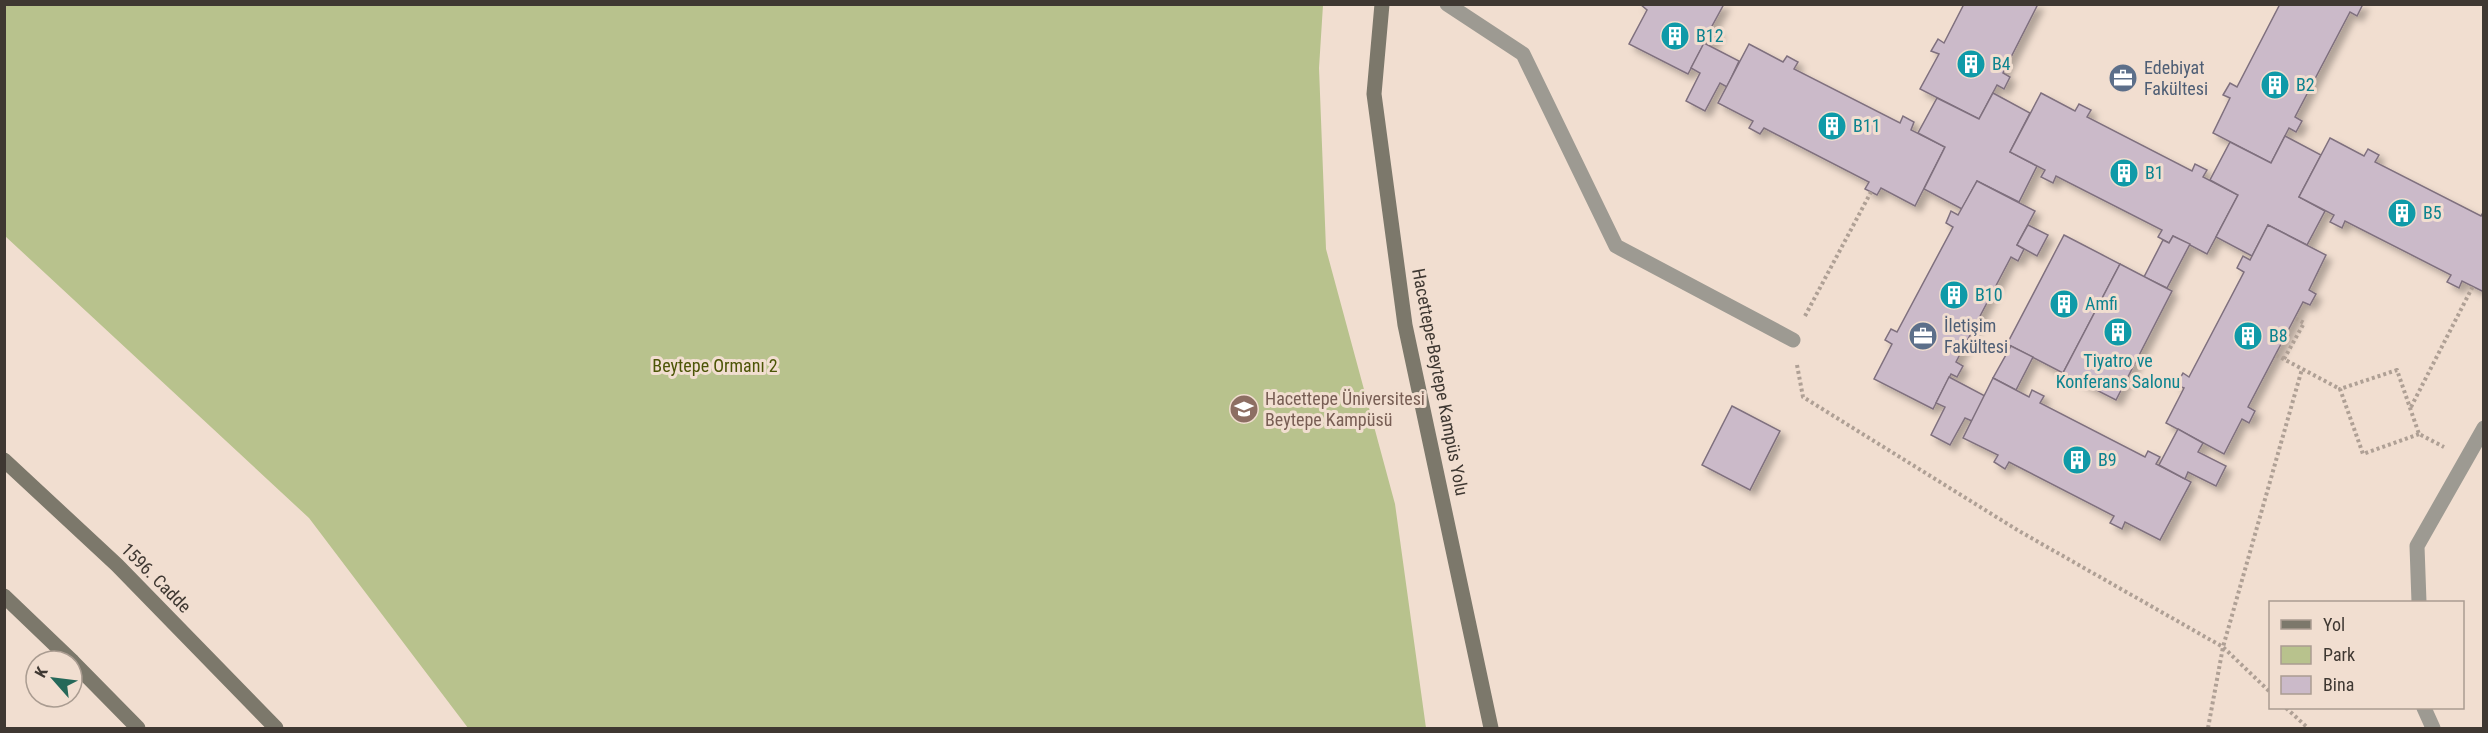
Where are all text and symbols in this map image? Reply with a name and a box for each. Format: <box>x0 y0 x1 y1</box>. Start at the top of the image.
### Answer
building icon: B12 <box>1659 20 1691 52</box>
place label: B12 <box>1696 25 1724 46</box>
building icon: B4 <box>1955 48 1987 80</box>
place label: B4 <box>1992 53 2011 74</box>
place label: Edebiyat Fakültesi <box>2144 57 2208 99</box>
office icon: Edebiyat Fakültesi <box>2107 62 2139 94</box>
building icon: B2 <box>2259 69 2291 101</box>
place label: B2 <box>2296 74 2315 95</box>
building icon: B11 <box>1816 110 1848 142</box>
place label: B11 <box>1853 115 1881 136</box>
building icon: B1 <box>2108 157 2140 189</box>
place label: B1 <box>2145 162 2164 183</box>
building icon: B5 <box>2386 197 2418 229</box>
place label: B5 <box>2423 202 2442 223</box>
street label: Hacettepe-Beytepe Kampüs Yolu <box>1408 267 1473 497</box>
building icon: B10 <box>1938 279 1970 311</box>
place label: B10 <box>1975 284 2003 305</box>
building icon: Amfi <box>2048 288 2080 320</box>
place label: Amfi <box>2085 293 2118 314</box>
place label: İletişim Fakültesi <box>1944 315 2008 357</box>
building icon: Tiyatro ve Konferans Salonu <box>2102 316 2134 348</box>
office icon: İletişim Fakültesi <box>1907 320 1939 352</box>
building icon: B8 <box>2232 320 2264 352</box>
place label: B8 <box>2269 325 2288 346</box>
place label: Tiyatro ve Konferans Salonu <box>2056 350 2180 392</box>
park label: Beytepe Ormanı 2 <box>652 355 778 376</box>
place label: Hacettepe Üniversitesi Beytepe Kampüsü <box>1265 388 1425 430</box>
school or university icon: Hacettepe Üniversitesi Beytepe Kampüsü <box>1228 393 1260 425</box>
building icon: B9 <box>2061 444 2093 476</box>
place label: B9 <box>2098 449 2117 470</box>
street label: 1596. Cadde <box>117 539 195 617</box>
legend <box>2269 601 2464 709</box>
text: Yol <box>2323 614 2345 635</box>
text: Park <box>2323 644 2355 665</box>
north arrow <box>24 649 84 709</box>
text: K <box>31 664 52 681</box>
text: Bina <box>2323 674 2354 695</box>

